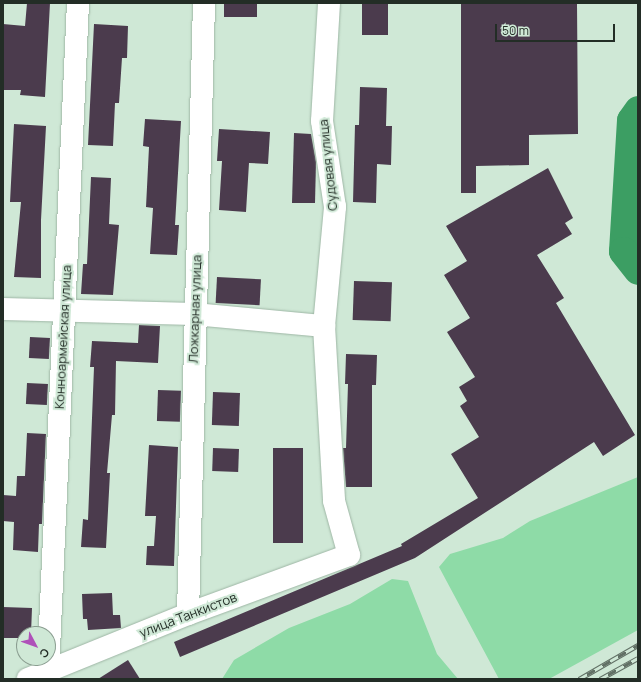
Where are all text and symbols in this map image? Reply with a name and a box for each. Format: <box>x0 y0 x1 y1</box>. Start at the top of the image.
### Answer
scale bar <box>497 16 617 42</box>
text: 50 m <box>502 22 529 39</box>
street label: Судовая улица <box>315 118 341 212</box>
street label: Ложкарная улица <box>185 255 205 363</box>
street label: Конноармейская улица <box>51 265 75 409</box>
street label: улица Танкистов <box>137 589 239 641</box>
north arrow <box>16 626 56 666</box>
text: С <box>36 646 53 662</box>

